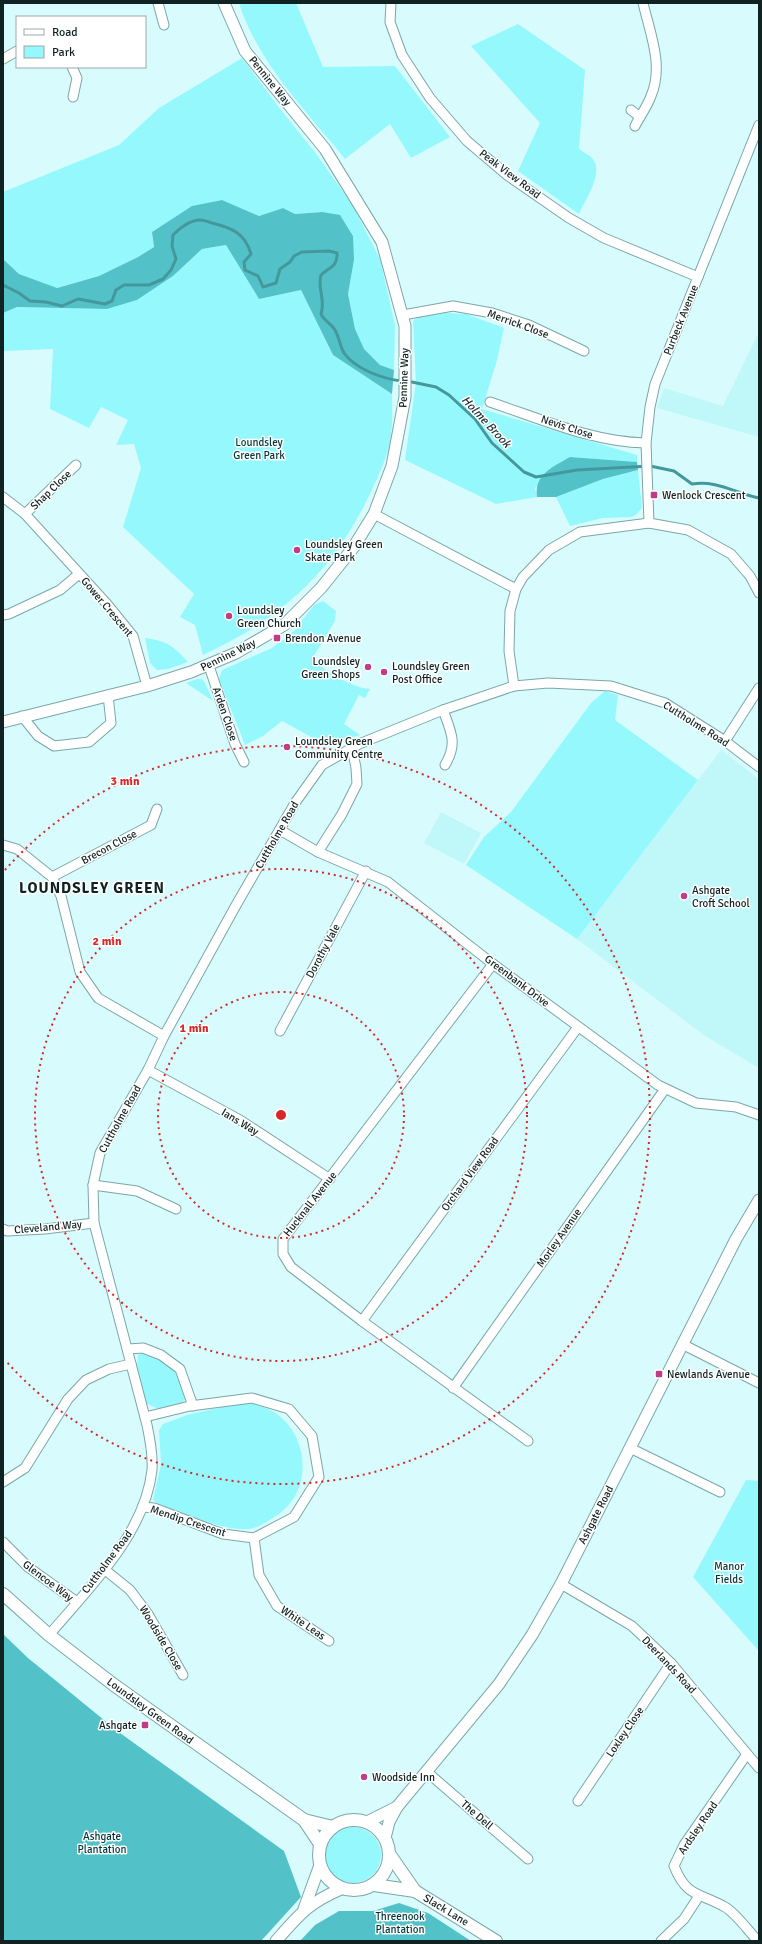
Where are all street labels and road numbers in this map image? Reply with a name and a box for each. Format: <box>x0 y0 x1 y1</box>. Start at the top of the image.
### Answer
street label: Pennine Way <box>246 54 294 109</box>
street label: Peak View Road <box>477 147 543 201</box>
street label: Purbeck Avenue <box>661 283 701 357</box>
street label: Merrick Close <box>485 307 551 341</box>
street label: Pennine Way <box>396 347 412 408</box>
street label: Nevis Close <box>539 413 595 441</box>
street label: Shap Close <box>28 467 74 513</box>
street label: Gower Crescent <box>78 575 136 640</box>
street label: Pennine Way <box>198 636 259 674</box>
street label: Arden Close <box>210 685 240 743</box>
street label: Cuttholme Road <box>661 698 732 750</box>
street label: Cuttholme Road <box>252 799 302 871</box>
street label: Brecon Close <box>79 827 139 867</box>
street label: Dorothy Vale <box>303 922 343 980</box>
street label: Greenbank Drive <box>482 952 552 1010</box>
street label: Cuttholme Road <box>96 1083 144 1155</box>
street label: Ians Way <box>219 1106 262 1139</box>
street label: Orchard View Road <box>439 1134 501 1214</box>
street label: Hucknall Avenue <box>281 1169 339 1239</box>
street label: Morley Avenue <box>534 1206 584 1270</box>
street label: Cleveland Way <box>14 1217 83 1236</box>
street label: Ashgate Road <box>576 1483 616 1546</box>
street label: Mendip Crescent <box>149 1503 228 1539</box>
street label: Cuttholme Road <box>79 1528 135 1596</box>
street label: Glencoe Way <box>20 1558 77 1605</box>
street label: Woodside Close <box>136 1603 186 1673</box>
street label: White Leas <box>278 1603 328 1643</box>
street label: Deerlands Road <box>639 1634 699 1696</box>
street label: Loundsley Green Road <box>104 1675 196 1747</box>
street label: Loxley Close <box>603 1704 647 1760</box>
street label: The Dell <box>458 1798 496 1832</box>
street label: Ardsley Road <box>676 1799 721 1857</box>
street label: Slack Lane <box>421 1891 471 1929</box>

